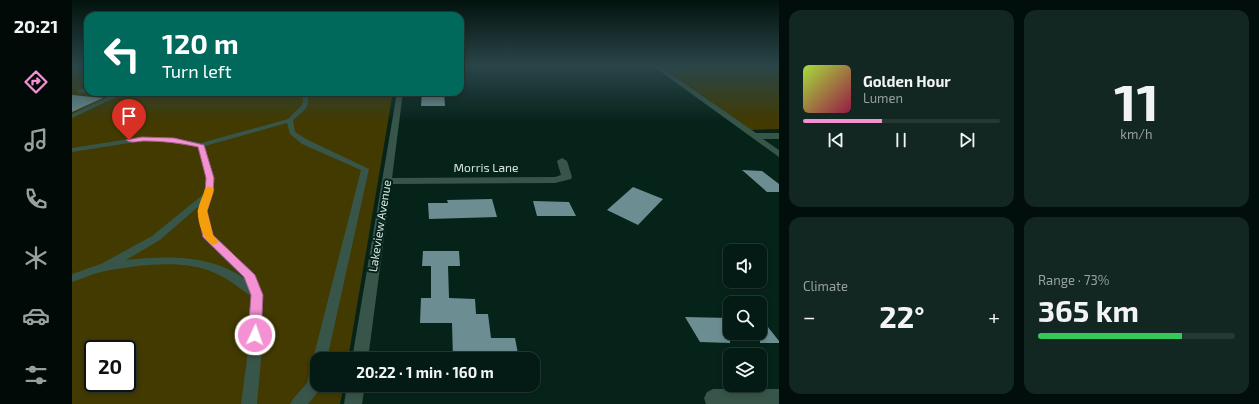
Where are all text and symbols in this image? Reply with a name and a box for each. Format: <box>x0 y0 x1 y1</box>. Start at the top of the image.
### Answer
text: 20:21 <box>14 15 58 37</box>
text: 120 m <box>162 26 239 60</box>
icon: left <box>96 28 148 80</box>
text: Turn left <box>162 60 232 82</box>
icon: directions <box>22 68 50 96</box>
text: 11 <box>1114 69 1159 131</box>
text: Golden Hour <box>863 72 951 90</box>
text: Lumen <box>863 90 903 106</box>
pin <box>112 99 146 140</box>
icon: arrive <box>118 105 140 127</box>
icon: music <box>22 126 50 154</box>
text: km/h <box>1120 126 1153 142</box>
icon: previous <box>825 129 847 151</box>
icon: pause <box>890 129 912 151</box>
icon: next <box>956 129 978 151</box>
street label: Morris Lane <box>454 160 518 174</box>
street label: Lakeview Avenue <box>365 179 393 273</box>
icon: phone <box>22 185 50 213</box>
icon: climate <box>22 244 50 272</box>
map controls <box>723 244 767 392</box>
button: sound <box>723 244 767 288</box>
text: Range · 73% <box>1038 272 1109 288</box>
text: Climate <box>803 278 848 294</box>
text: 365 km <box>1038 292 1139 328</box>
button: search <box>723 296 767 340</box>
text: 22° <box>879 298 924 334</box>
icon: car <box>22 302 50 330</box>
text: − <box>803 303 816 329</box>
text: + <box>988 303 1000 329</box>
position arrow <box>234 314 276 356</box>
speed limit sign: 20 <box>84 340 136 392</box>
button: layers <box>723 348 767 392</box>
icon: filters <box>22 361 50 389</box>
text: 20:22 · 1 min · 160 m <box>356 363 494 381</box>

